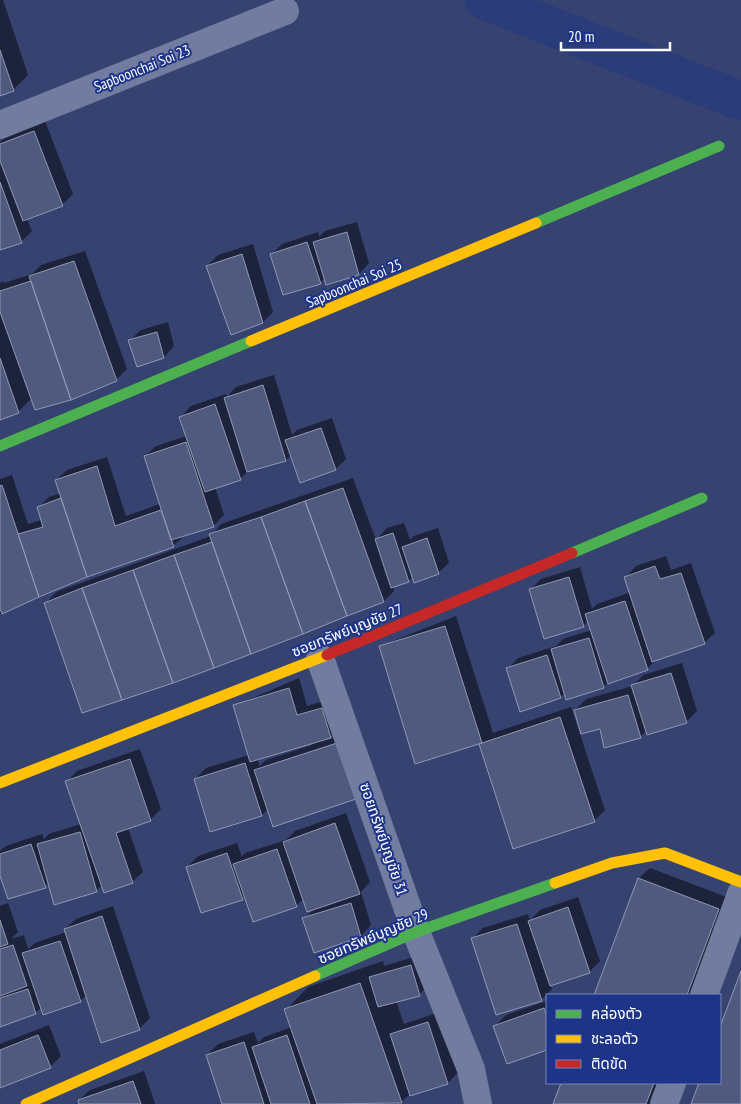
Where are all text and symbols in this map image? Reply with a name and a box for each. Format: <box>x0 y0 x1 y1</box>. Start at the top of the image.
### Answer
scale bar <box>561 20 670 52</box>
text: 20 m <box>568 27 594 46</box>
street label: Sapboonchai Soi 23 <box>91 40 193 96</box>
street label: Sapboonchai Soi 25 <box>303 254 405 312</box>
street label: ซอยทรัพย์บุญชัย 27 <box>289 599 405 661</box>
street label: ซอยทรัพย์บุญชัย 31 <box>356 780 412 898</box>
street label: ซอยทรัพย์บุญชัย 29 <box>315 904 431 968</box>
legend <box>546 994 721 1084</box>
text: คล่องตัว <box>591 1004 642 1023</box>
text: ชะลอตัว <box>591 1029 638 1048</box>
text: ติดขัด <box>591 1054 627 1073</box>

